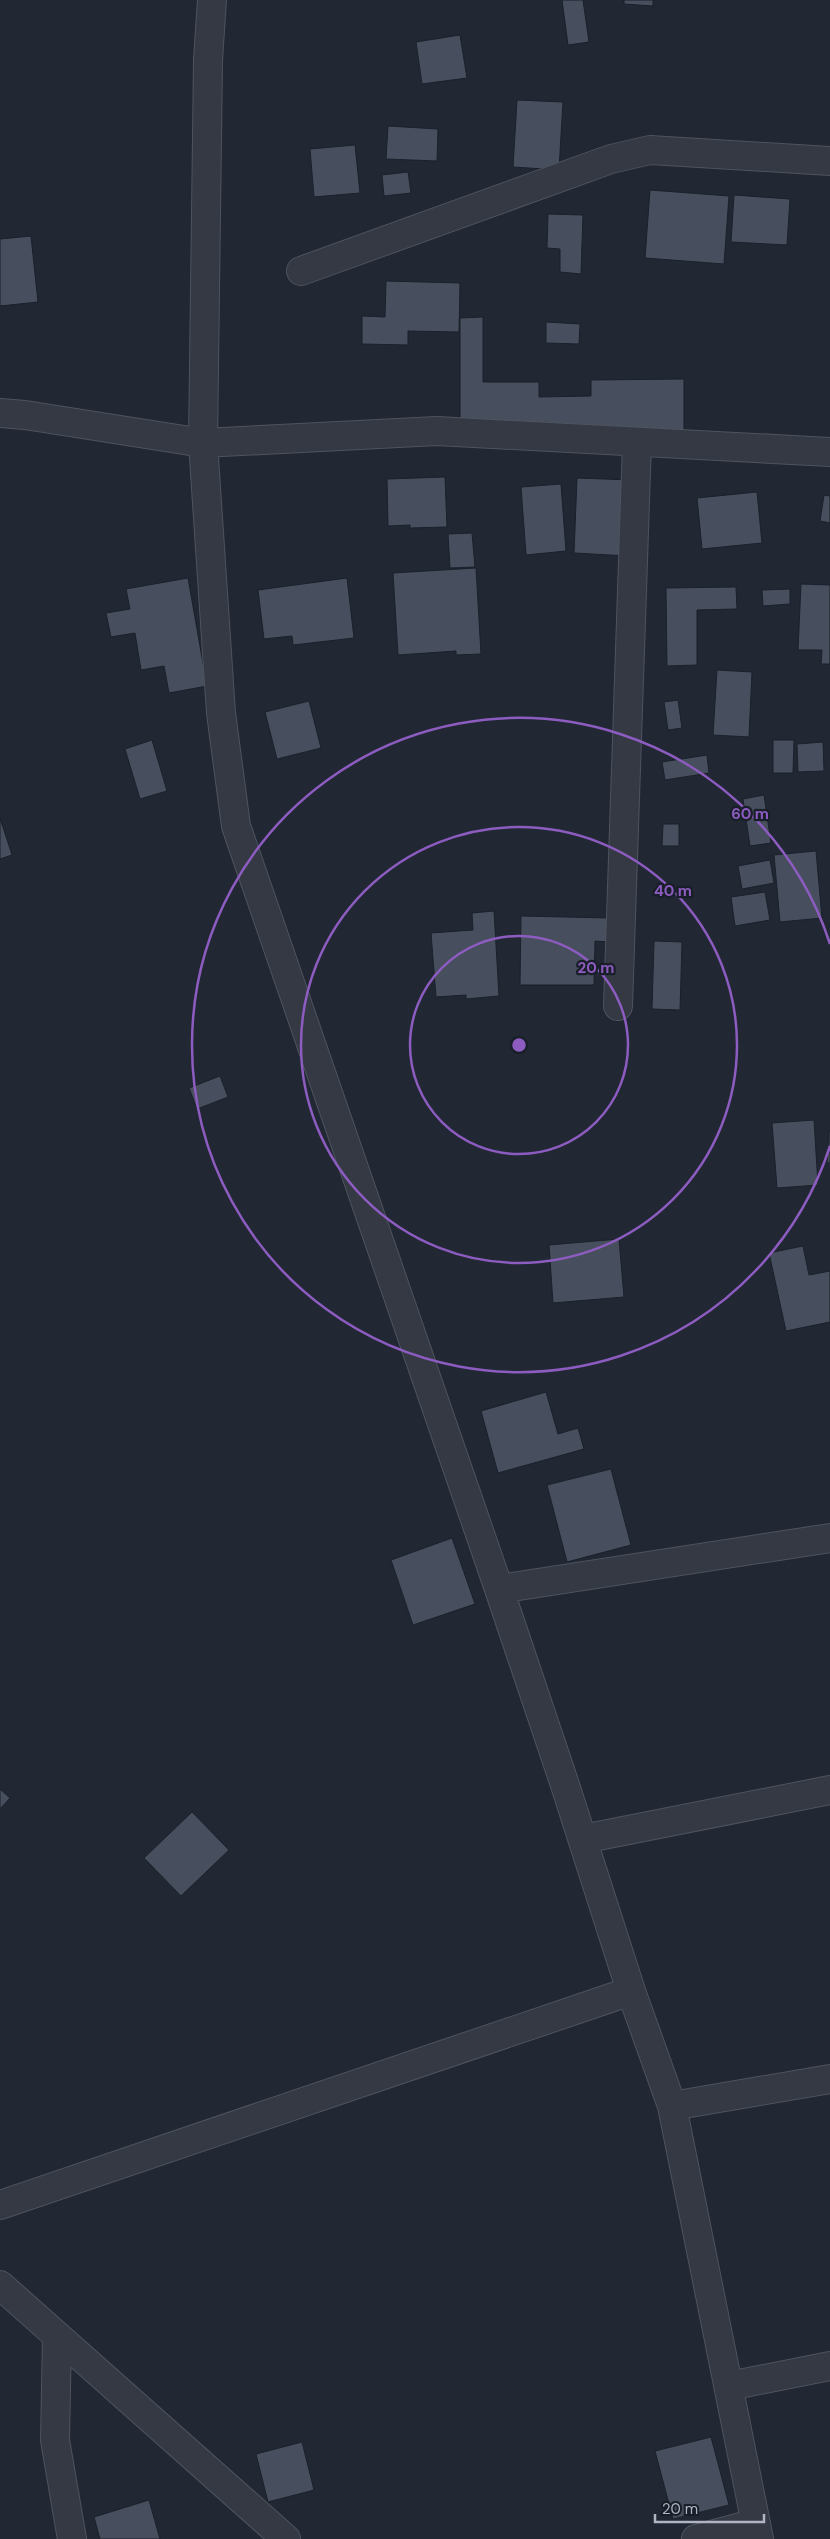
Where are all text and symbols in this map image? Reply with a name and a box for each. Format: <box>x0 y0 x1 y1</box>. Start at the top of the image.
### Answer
text: 60 m <box>731 804 769 824</box>
text: 40 m <box>654 881 692 901</box>
text: 20 m <box>578 958 614 978</box>
centre of rings <box>510 1036 528 1054</box>
scale bar <box>655 2492 764 2524</box>
text: 20 m <box>662 2499 698 2519</box>

